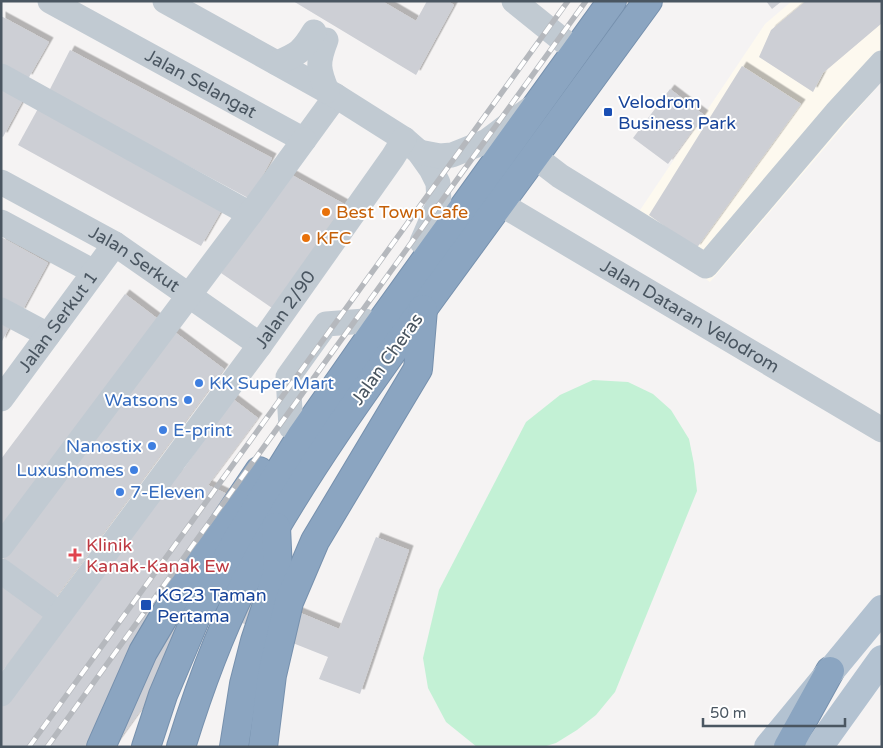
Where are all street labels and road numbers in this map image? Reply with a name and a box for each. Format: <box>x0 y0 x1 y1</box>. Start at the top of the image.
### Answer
street label: Jalan Selangat <box>141 44 261 123</box>
street label: Jalan Serkut <box>85 221 184 297</box>
street label: Jalan Dataran Velodrom <box>596 255 783 378</box>
street label: Jalan 2/90 <box>250 266 320 353</box>
street label: Jalan Serkut 1 <box>13 267 102 377</box>
street label: Jalan Cheras <box>346 309 428 409</box>

